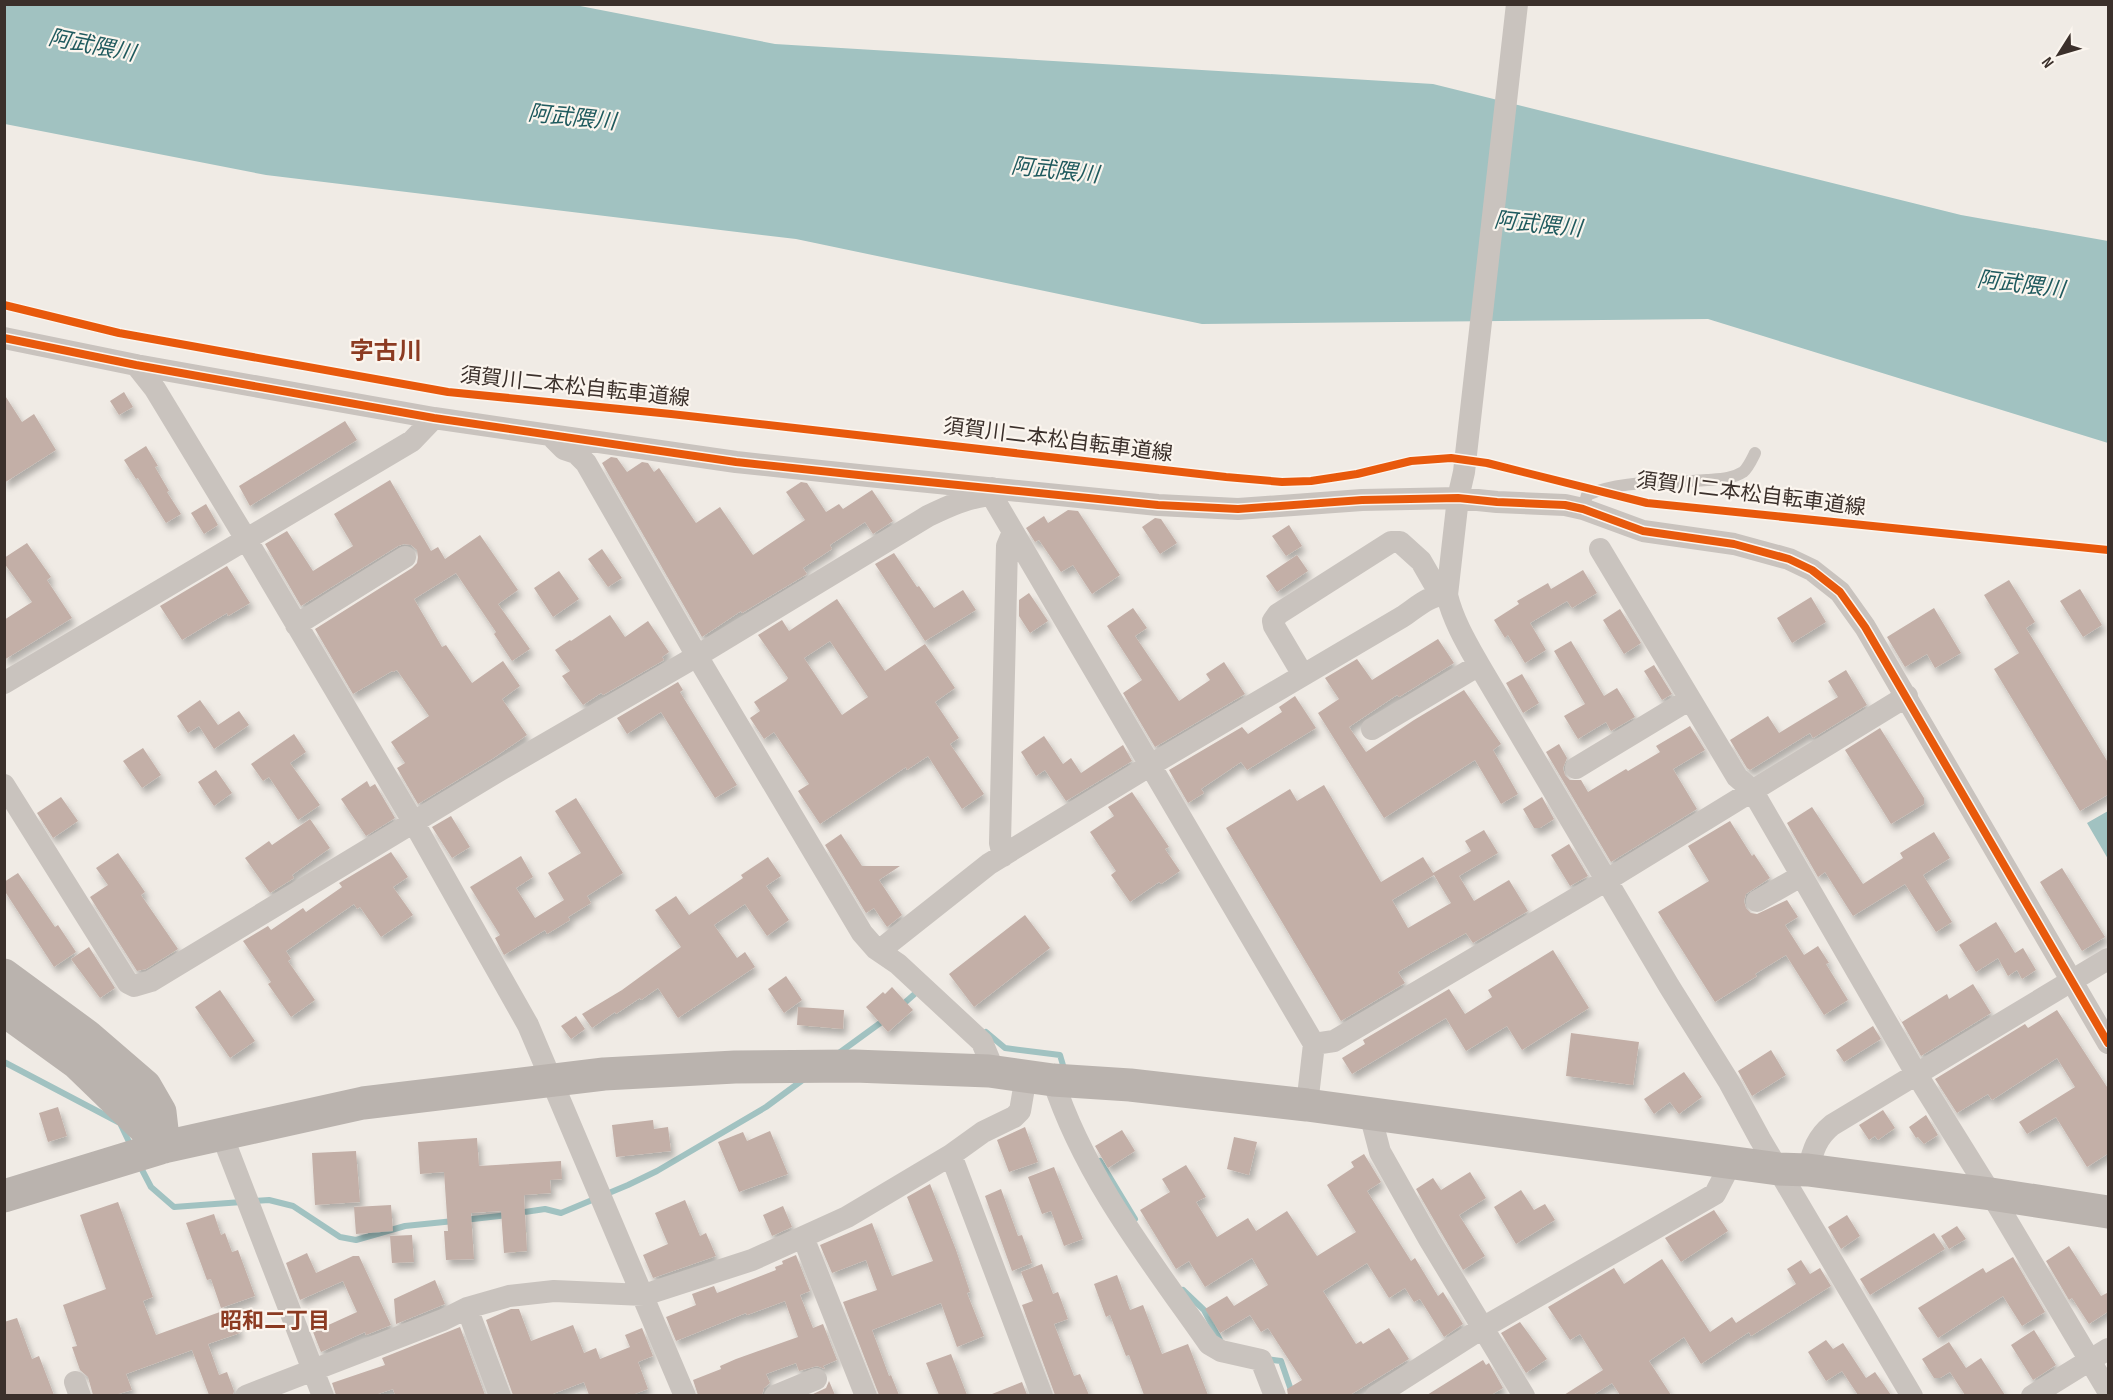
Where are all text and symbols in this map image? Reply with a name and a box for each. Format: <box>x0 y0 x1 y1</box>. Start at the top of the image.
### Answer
water label: 阿武隈川 <box>46 24 140 68</box>
north arrow <box>2029 24 2089 84</box>
text: N <box>2038 53 2058 71</box>
water label: 阿武隈川 <box>527 100 619 136</box>
water label: 阿武隈川 <box>1010 153 1102 189</box>
water label: 阿武隈川 <box>1493 207 1585 243</box>
water label: 阿武隈川 <box>1976 266 2068 304</box>
district label: 字古川 <box>350 337 422 366</box>
street label: 須賀川二本松自転車道線 <box>459 362 691 412</box>
street label: 須賀川二本松自転車道線 <box>942 414 1174 466</box>
street label: 須賀川二本松自転車道線 <box>1635 468 1867 520</box>
district label: 昭和二丁目 <box>220 1308 330 1335</box>

